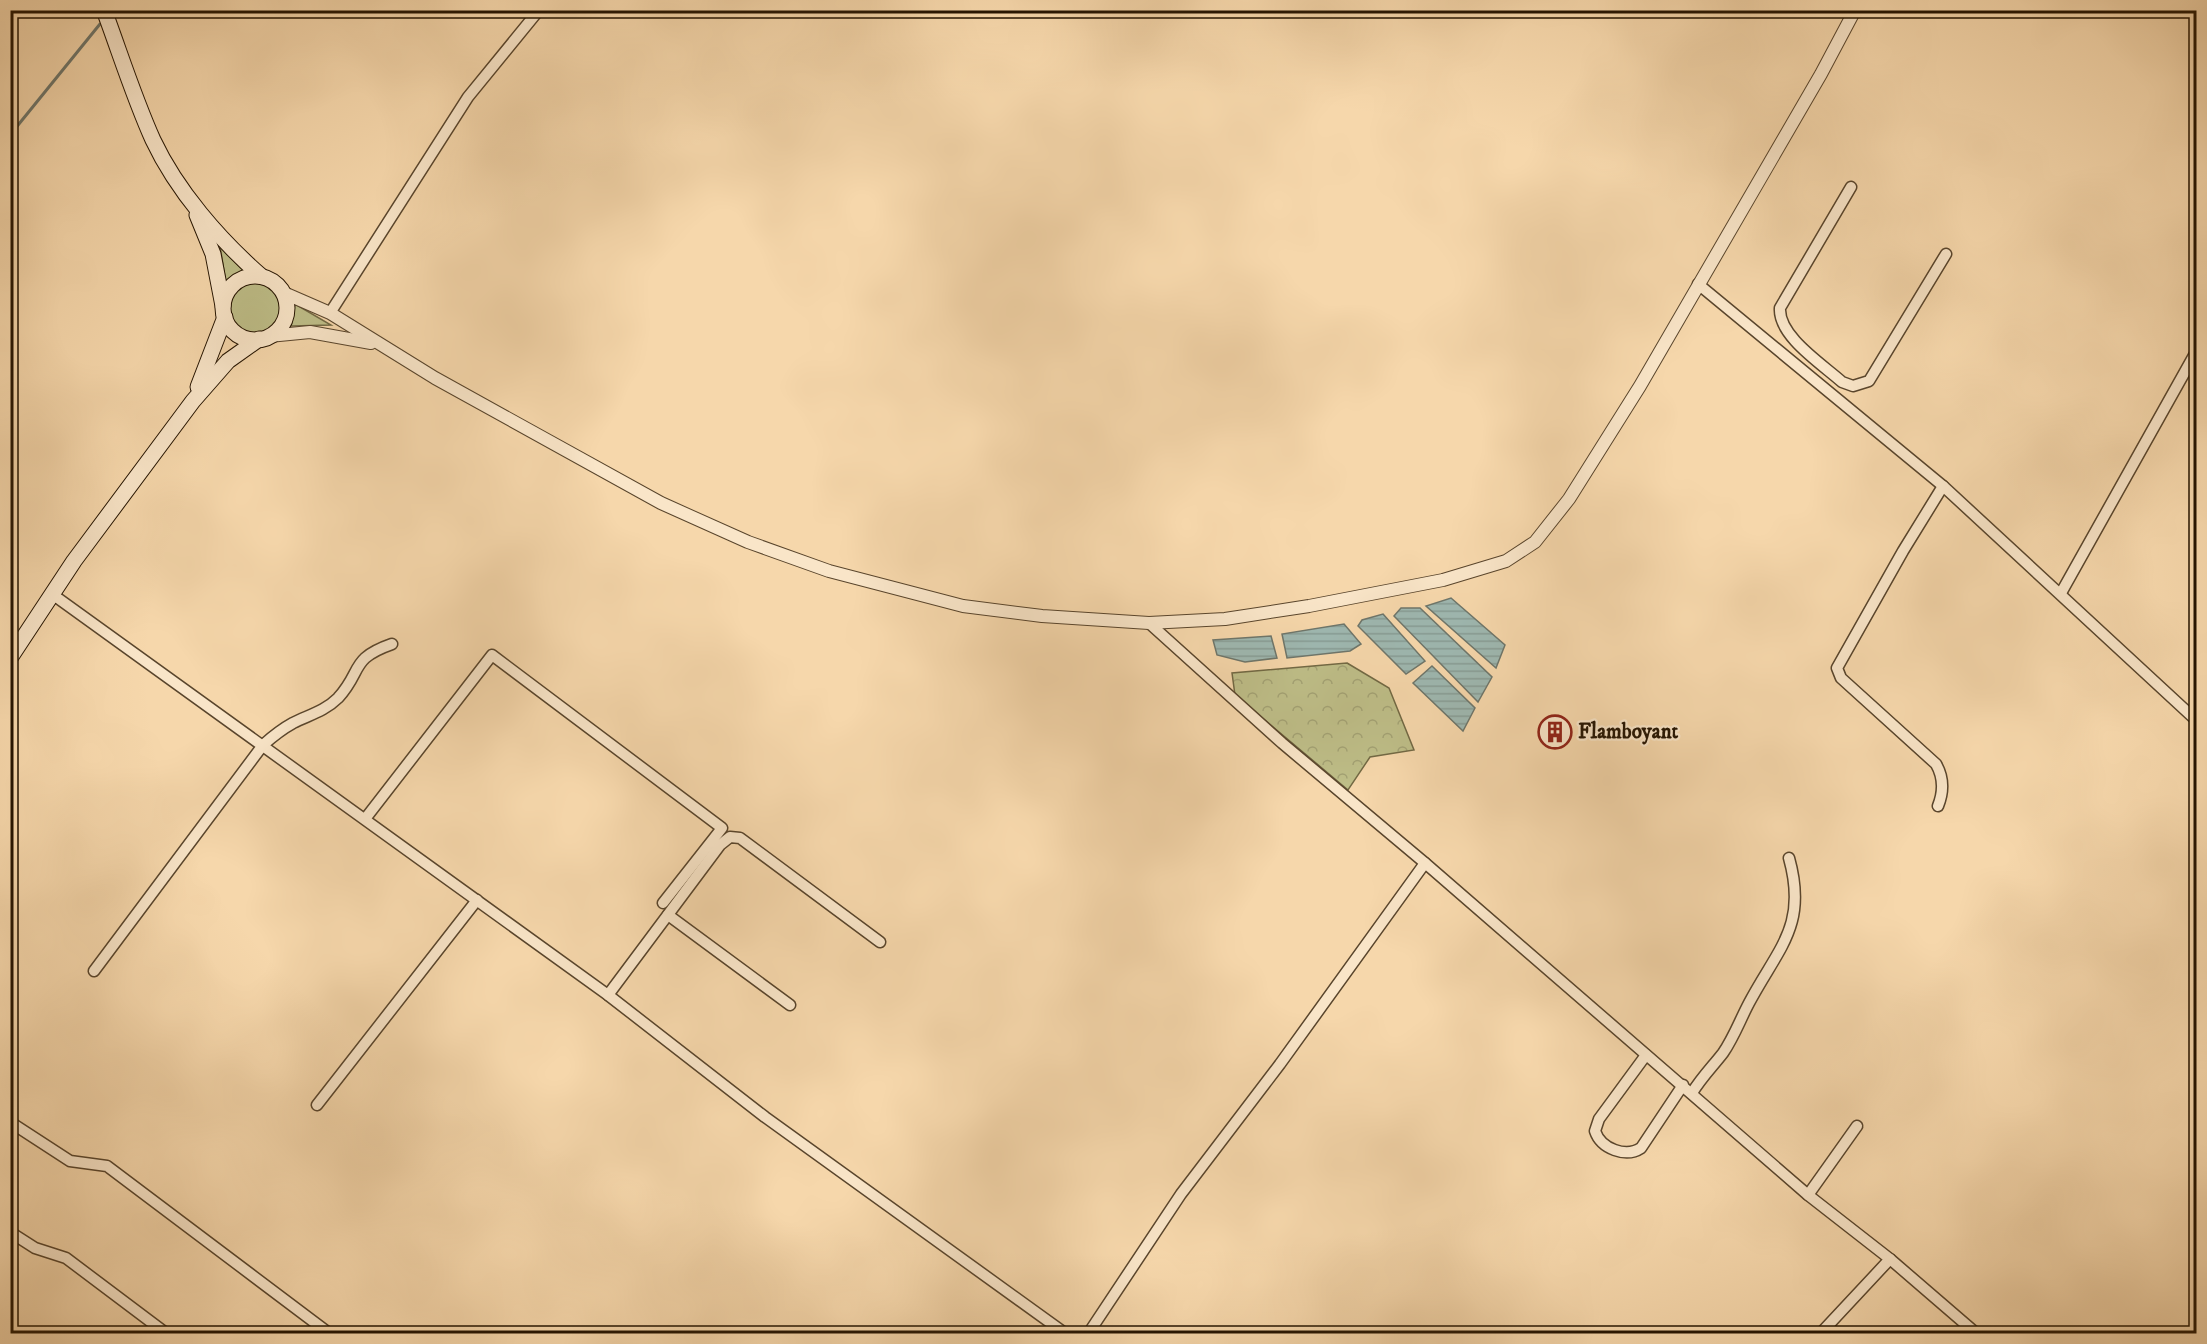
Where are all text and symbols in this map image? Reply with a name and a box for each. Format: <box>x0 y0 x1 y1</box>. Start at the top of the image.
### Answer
building icon: Flamboyant <box>1537 714 1573 750</box>
place label: Flamboyant <box>1578 719 1679 745</box>

